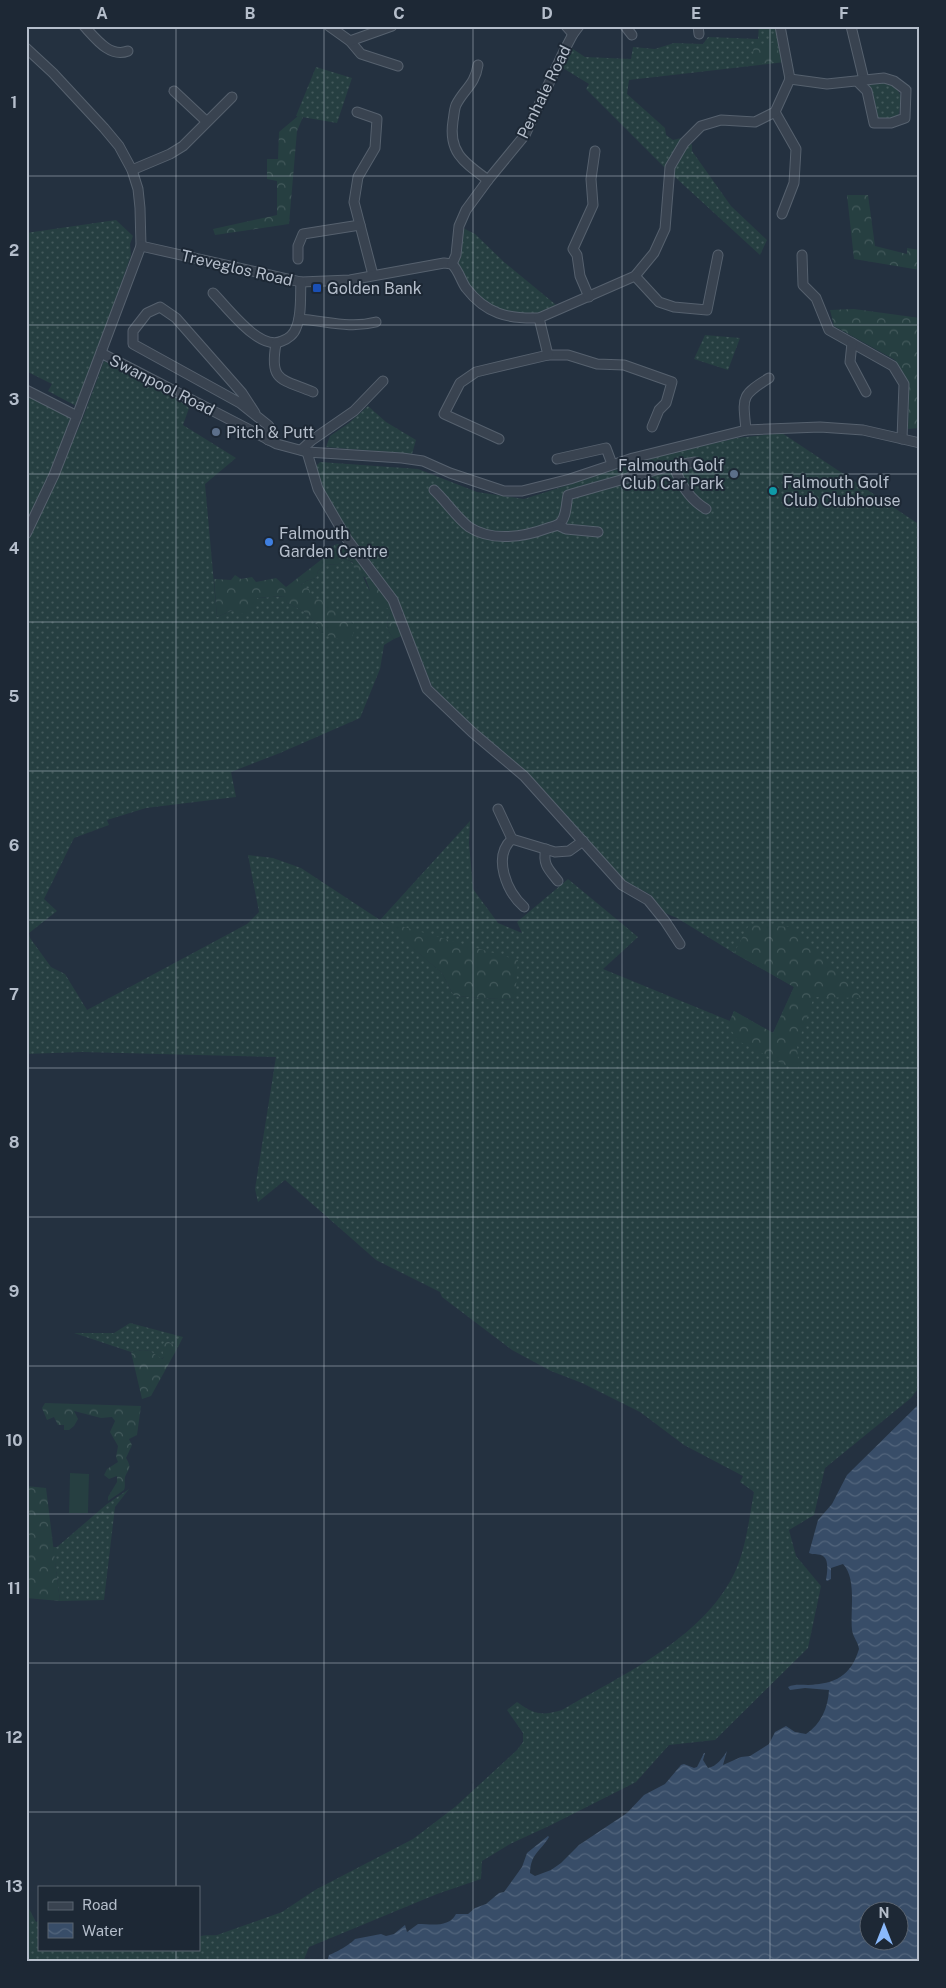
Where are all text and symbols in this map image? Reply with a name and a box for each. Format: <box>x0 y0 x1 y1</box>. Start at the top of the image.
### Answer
text: A <box>96 4 108 23</box>
text: B <box>245 4 256 23</box>
text: C <box>393 4 405 23</box>
text: D <box>541 4 553 23</box>
text: E <box>691 4 701 23</box>
text: F <box>839 4 849 23</box>
street label: Penhale Road <box>513 42 575 142</box>
text: 1 <box>11 93 17 112</box>
text: 2 <box>9 241 19 260</box>
street label: Treveglos Road <box>179 246 295 290</box>
place label: Golden Bank <box>327 279 422 298</box>
marker: Golden Bank <box>311 282 323 294</box>
street label: Swanpool Road <box>106 350 218 420</box>
text: 3 <box>9 390 19 409</box>
place label: Pitch & Putt <box>226 423 314 442</box>
marker: Pitch & Putt <box>210 426 222 438</box>
place label: Falmouth Golf Club Car Park <box>618 456 724 493</box>
marker: Falmouth Golf Club Car Park <box>728 468 740 480</box>
place label: Falmouth Golf Club Clubhouse <box>783 473 901 510</box>
marker: Falmouth Golf Club Clubhouse <box>767 485 779 497</box>
place label: Falmouth Garden Centre <box>279 524 388 561</box>
marker: Falmouth Garden Centre <box>263 536 275 548</box>
text: 4 <box>9 539 20 558</box>
text: 5 <box>9 687 20 706</box>
text: 6 <box>9 836 19 855</box>
text: 7 <box>9 985 19 1004</box>
text: 8 <box>9 1133 20 1152</box>
text: 9 <box>9 1282 19 1301</box>
text: 10 <box>5 1431 23 1450</box>
text: 11 <box>7 1579 21 1598</box>
text: 12 <box>5 1728 23 1747</box>
text: 13 <box>5 1877 23 1896</box>
legend <box>38 1886 200 1950</box>
text: Road <box>82 1896 118 1913</box>
north arrow <box>858 1900 908 1950</box>
text: N <box>879 1905 889 1921</box>
text: Water <box>82 1922 124 1939</box>

